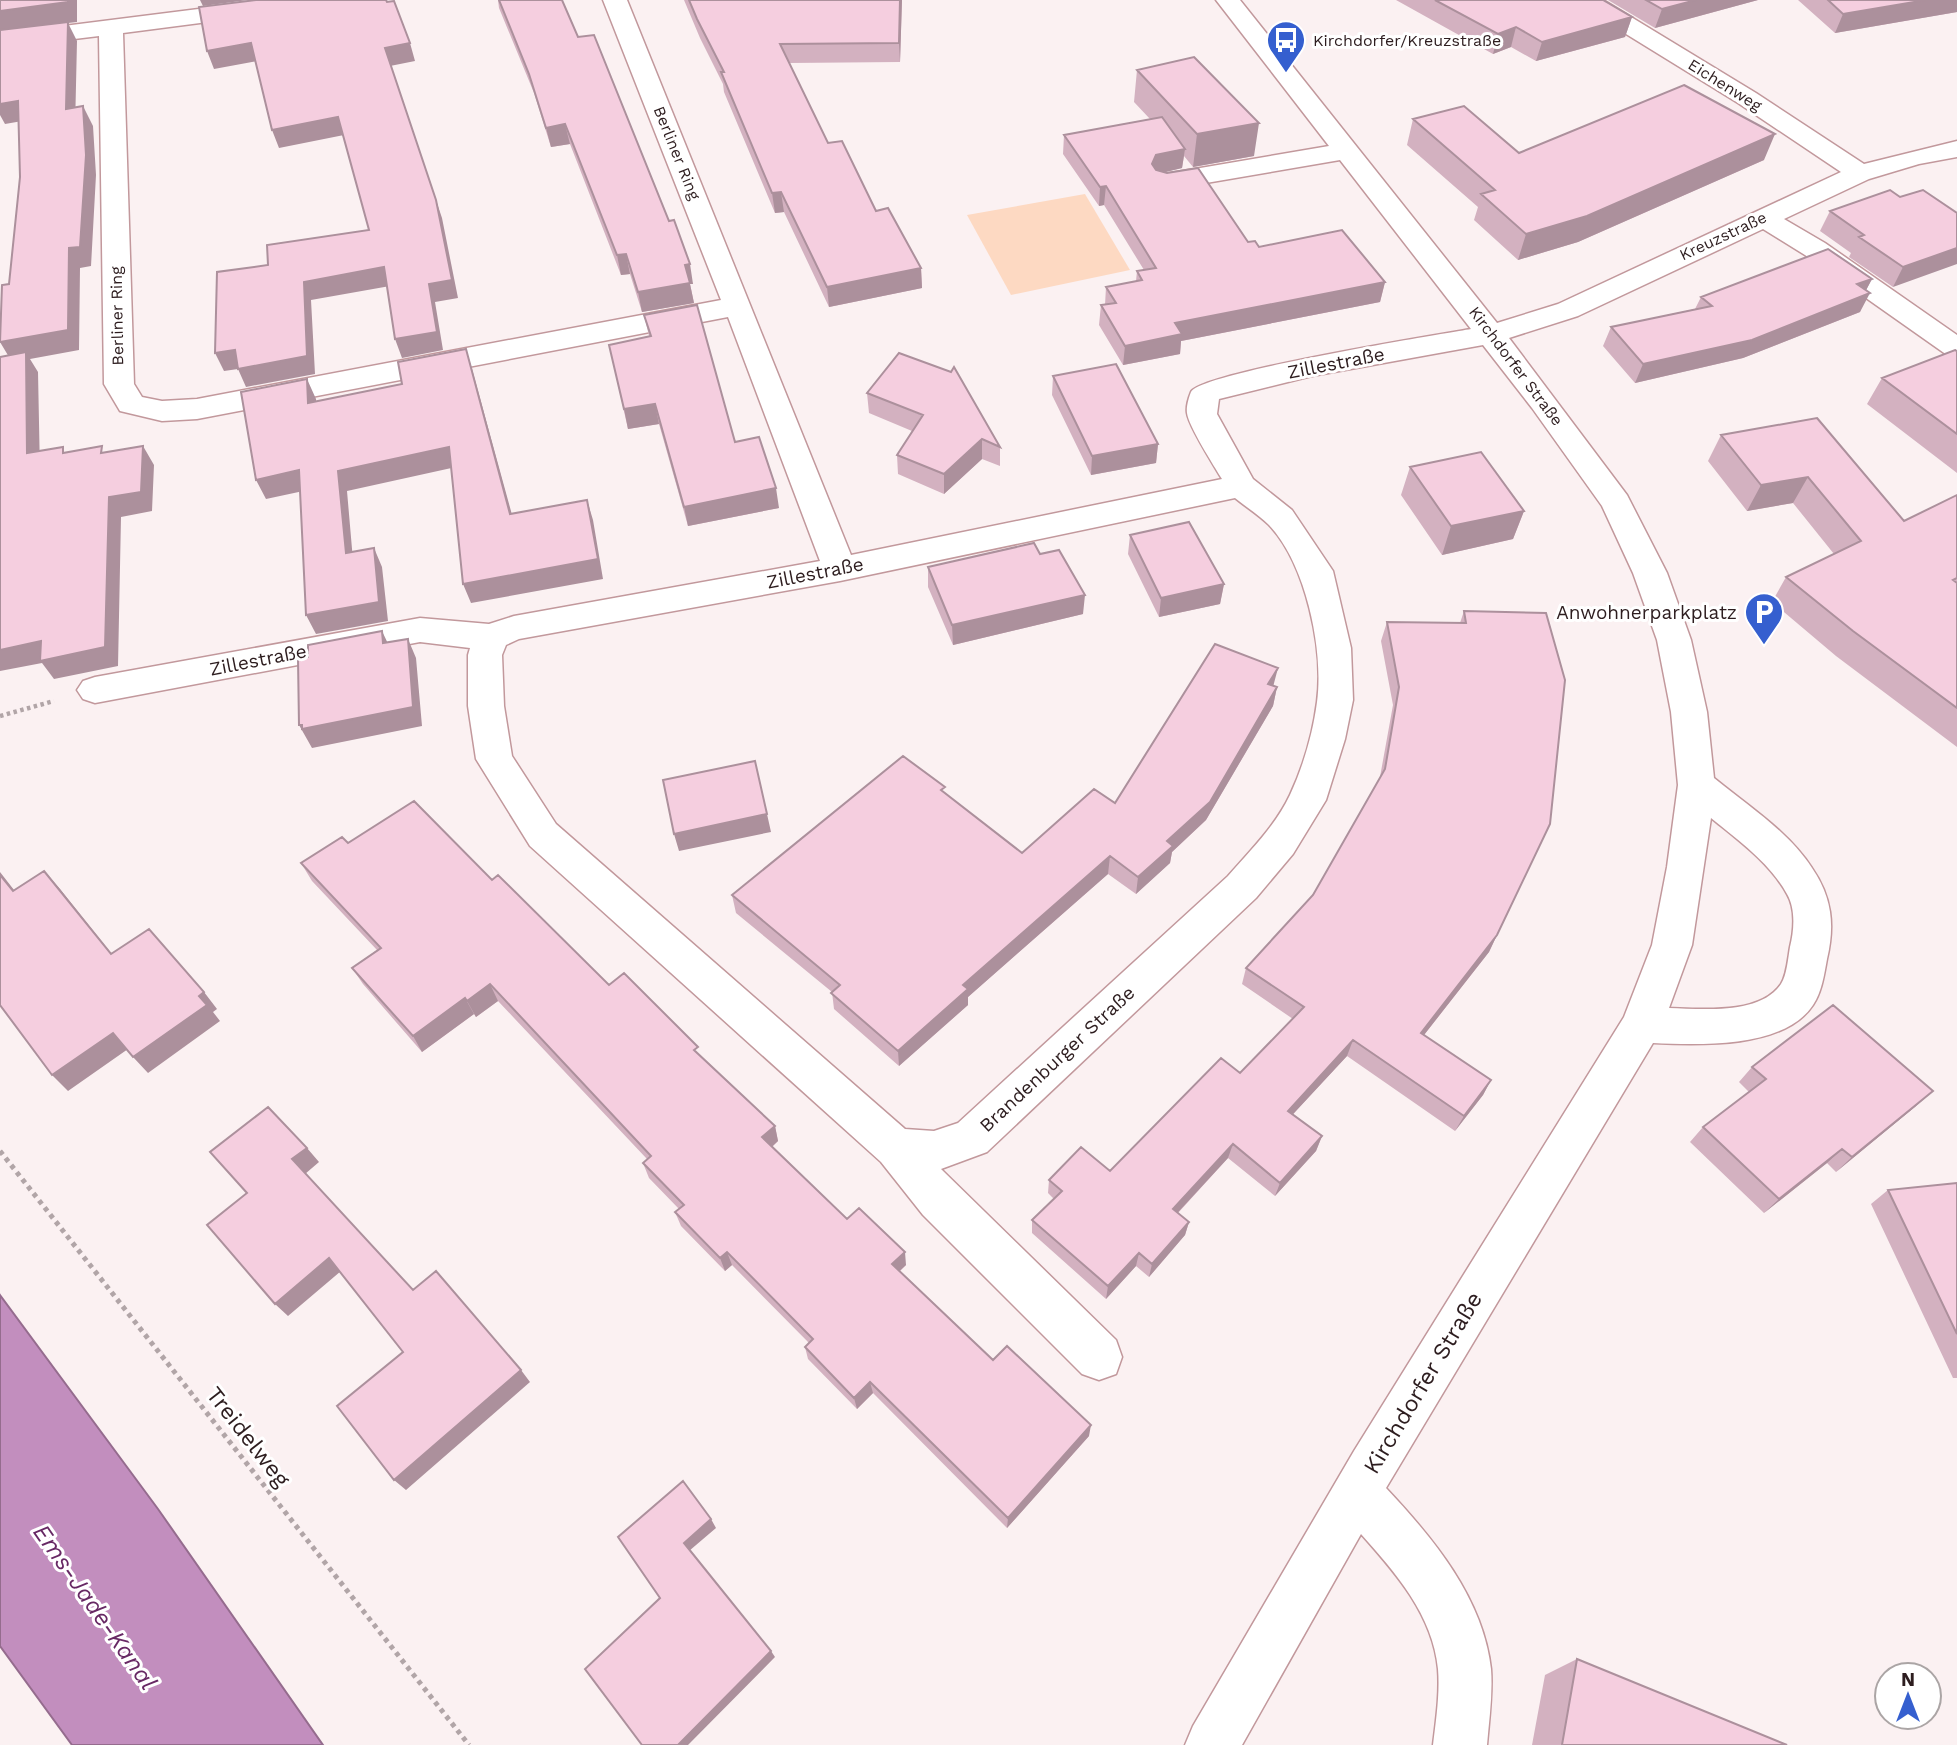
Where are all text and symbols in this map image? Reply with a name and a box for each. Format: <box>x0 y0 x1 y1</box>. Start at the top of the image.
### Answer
bus stop icon: Kirchdorfer/Kreuzstraße <box>1265 19 1307 74</box>
place label: Kirchdorfer/Kreuzstraße <box>1313 31 1501 50</box>
street label: Eichenweg <box>1685 55 1766 115</box>
street label: Berliner Ring <box>650 103 705 203</box>
street label: Kreuzstraße <box>1676 208 1770 264</box>
street label: Berliner Ring <box>107 266 127 366</box>
street label: Kirchdorfer Straße <box>1465 303 1567 429</box>
street label: Zillestraße <box>1285 342 1387 384</box>
street label: Zillestraße <box>764 552 866 594</box>
parking icon: Anwohnerparkplatz <box>1743 591 1785 646</box>
place label: Anwohnerparkplatz <box>1556 601 1737 624</box>
street label: Zillestraße <box>207 639 309 681</box>
street label: Brandenburger Straße <box>975 981 1139 1137</box>
street label: Kirchdorfer Straße <box>1358 1287 1488 1479</box>
street label: Treidelweg <box>201 1382 296 1493</box>
water label: Ems-Jade-Kanal <box>27 1519 163 1695</box>
north arrow <box>1873 1661 1943 1731</box>
text: N <box>1901 1668 1915 1691</box>

